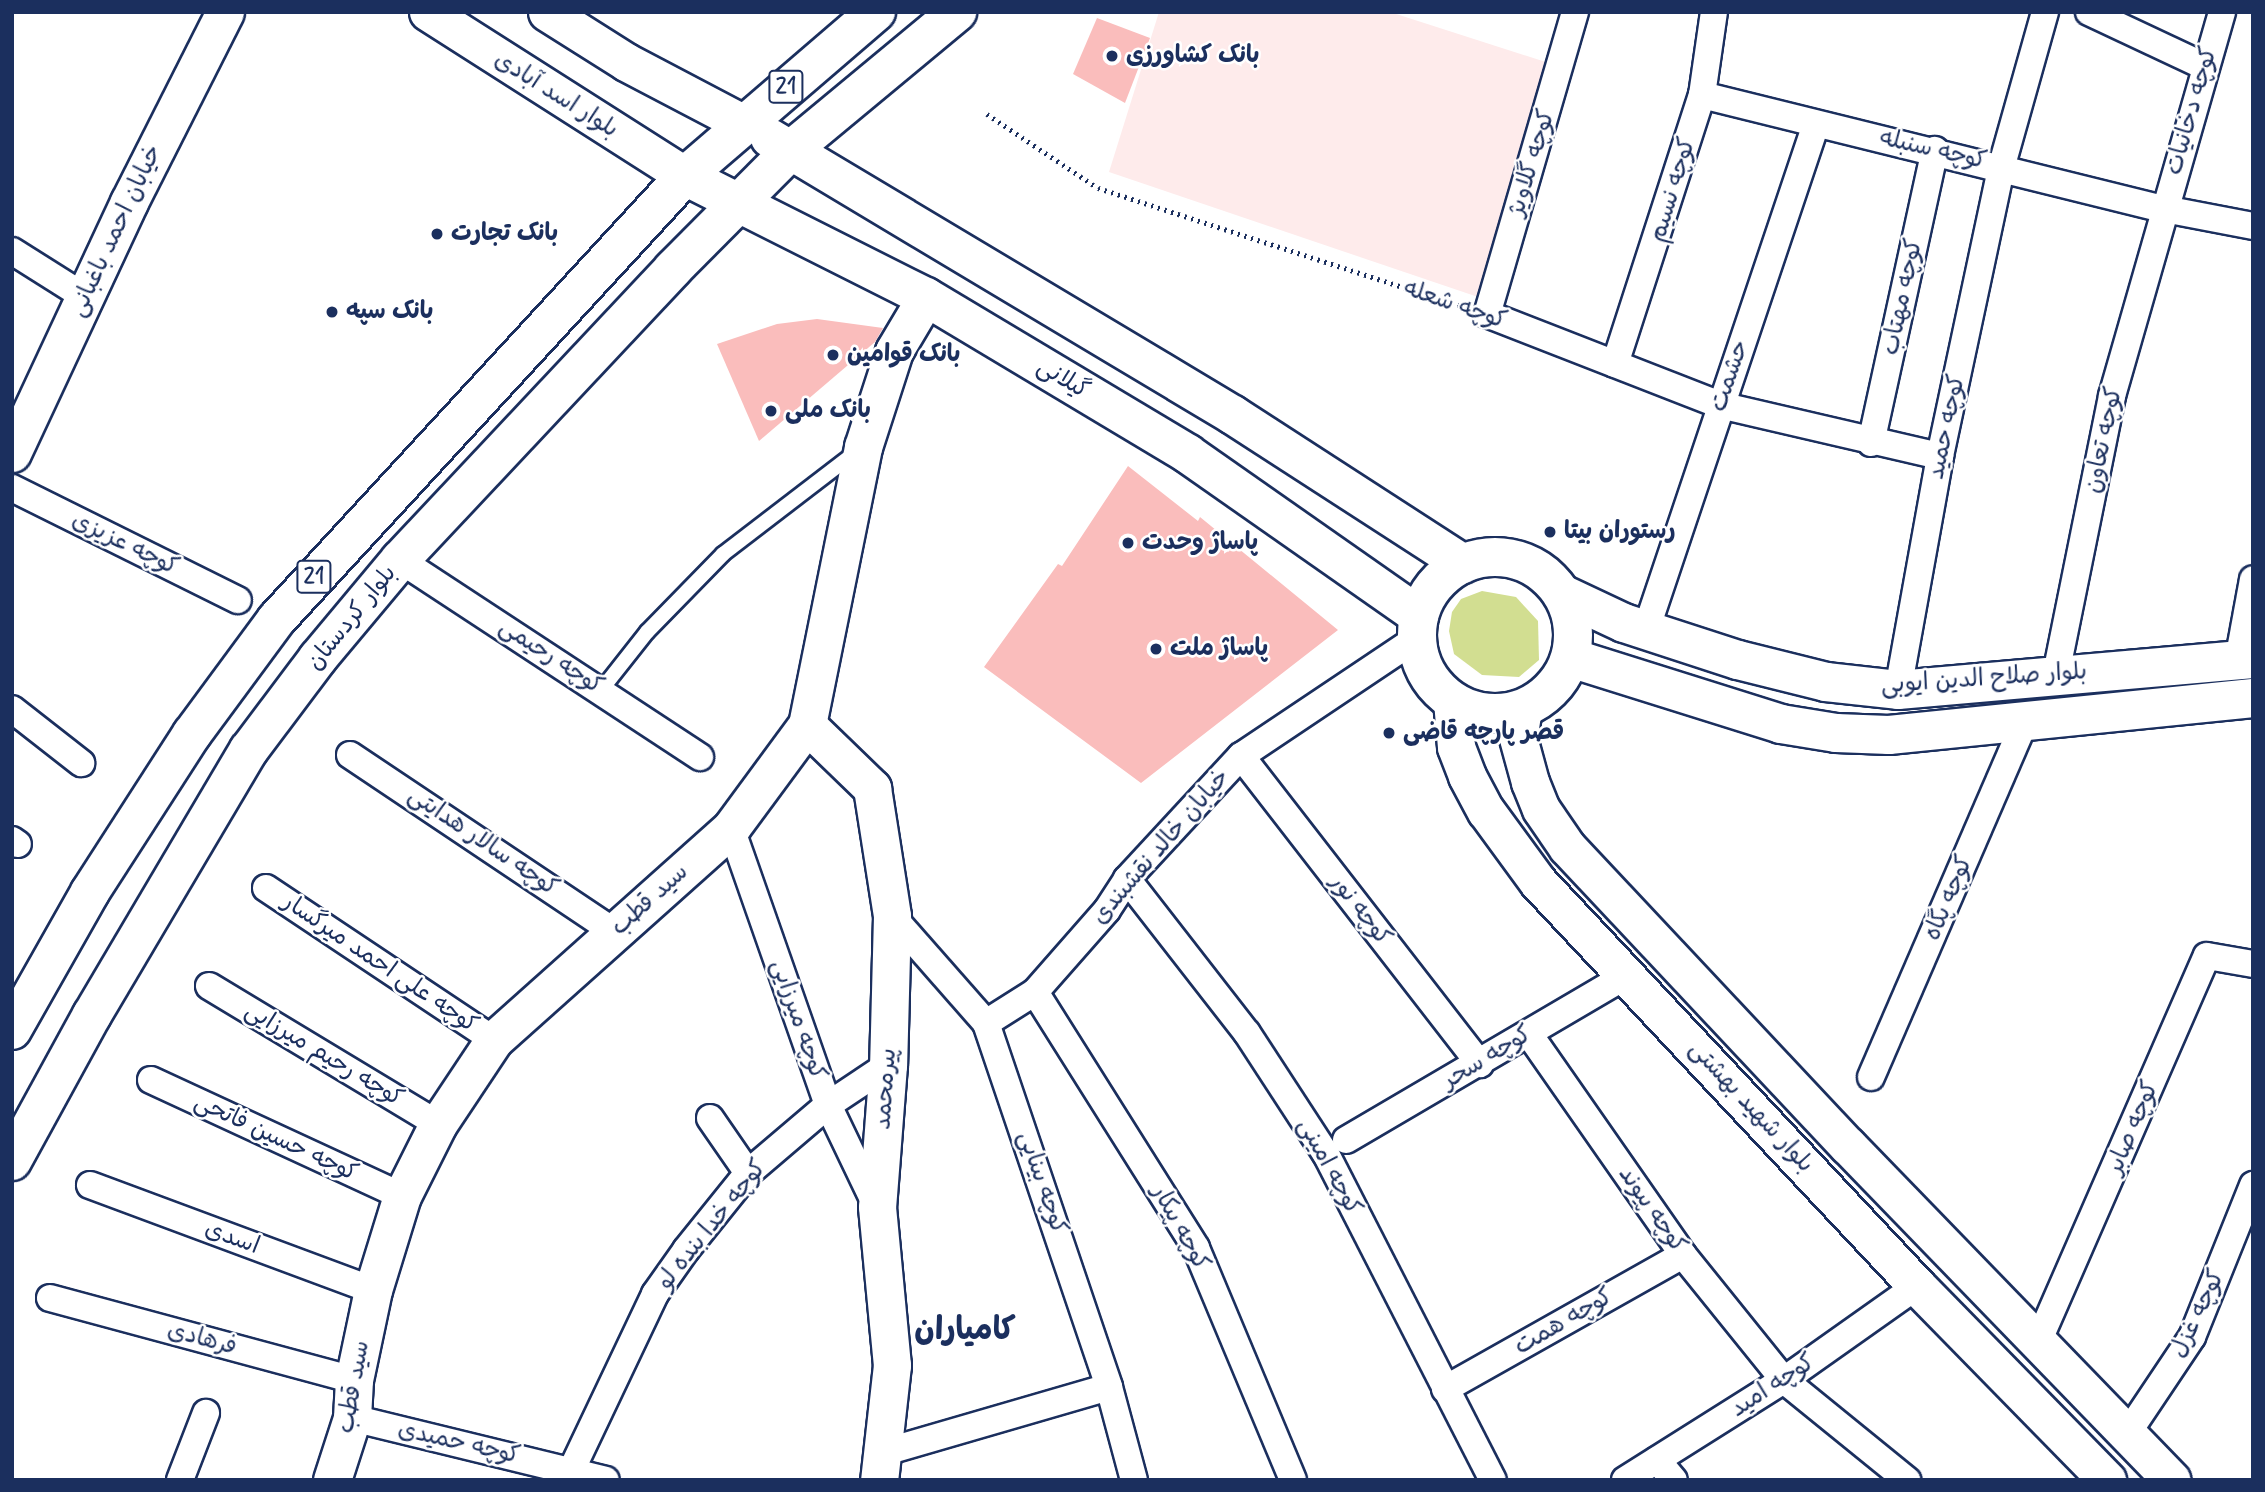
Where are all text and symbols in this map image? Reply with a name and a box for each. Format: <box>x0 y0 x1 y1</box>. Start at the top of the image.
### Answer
place label: بانک کشاورزی <box>1126 42 1260 70</box>
street label: کوچه دخانیات <box>2160 44 2224 178</box>
street label: بلوار اسد آبادی <box>489 46 623 144</box>
marker: بانک کشاورزی <box>1104 48 1120 64</box>
road number: 21 <box>767 68 805 106</box>
street label: کوچه گلاویژ <box>1502 106 1562 220</box>
street label: کوچه سنبله <box>1877 124 1989 176</box>
street label: کوچه نسیم <box>1643 134 1703 246</box>
street label: خیابان احمد باغبانی <box>64 140 168 322</box>
place label: بانک تجارت <box>451 220 558 248</box>
marker: بانک تجارت <box>429 226 445 242</box>
street label: کوچه مهتاب <box>1877 236 1929 358</box>
street label: کوچه شعله <box>1400 274 1510 336</box>
place label: بانک سپه <box>346 298 433 326</box>
marker: بانک سپه <box>324 304 340 320</box>
street label: حشمت <box>1704 336 1756 416</box>
place label: بانک قوامین <box>847 341 960 369</box>
marker: بانک قوامین <box>825 347 841 363</box>
street label: گیلانی <box>1032 352 1094 406</box>
street label: کوچه حمید <box>1922 372 1972 482</box>
street label: کوچه تعاون <box>2079 384 2129 496</box>
place label: بانک ملی <box>785 397 871 425</box>
marker: بانک ملی <box>763 403 779 419</box>
street label: کوچه عزیزی <box>67 506 183 582</box>
place label: رستوران بیتا <box>1564 518 1676 546</box>
marker: رستوران بیتا <box>1542 524 1558 540</box>
place label: پاساژ وحدت <box>1142 529 1258 557</box>
marker: پاساژ وحدت <box>1120 535 1136 551</box>
road number: 21 <box>295 558 333 596</box>
street label: بلوار کردستان <box>301 560 403 676</box>
street label: کوچه رحیمی <box>494 613 608 701</box>
place label: پاساژ ملت <box>1170 635 1268 663</box>
marker: پاساژ ملت <box>1148 641 1164 657</box>
street label: بلوار صلاح الدین ایوبی <box>1880 657 2088 701</box>
place label: قصر پارچه قاضی <box>1403 719 1564 747</box>
marker: قصر پارچه قاضی <box>1381 725 1397 741</box>
street label: خیابان خالد نقشبندی <box>1086 764 1236 930</box>
street label: کوچه سالار هدایتی <box>402 781 564 903</box>
street label: کوچه پگاه <box>1918 851 1980 945</box>
street label: سید قطب <box>606 858 694 942</box>
street label: کوچه نور <box>1323 868 1397 952</box>
street label: کوچه علی احمد میرگسار <box>277 888 483 1040</box>
street label: کوچه میرزایی <box>764 956 832 1084</box>
street label: کوچه رحیم میرزایی <box>239 996 409 1114</box>
street label: کوچه سحر <box>1437 1020 1537 1096</box>
street label: بلوار شهید بهشتی <box>1683 1035 1819 1179</box>
street label: پیرمحمد <box>869 1047 903 1131</box>
street label: کوچه صابر <box>2100 1077 2166 1179</box>
street label: کوچه حسین فاتحی <box>190 1088 362 1188</box>
street label: کوچه امینی <box>1291 1113 1367 1221</box>
street label: کوچه بینایی <box>1011 1128 1073 1238</box>
street label: کوچه خدا بنده لو <box>651 1154 773 1296</box>
street label: کوچه پیوند <box>1612 1161 1692 1259</box>
street label: کوچه پیکار <box>1145 1180 1215 1276</box>
street label: اسدی <box>201 1215 263 1261</box>
street label: کوچه غزل <box>2164 1265 2232 1363</box>
street label: کوچه همت <box>1510 1282 1618 1362</box>
district label: کامیاران <box>914 1311 1016 1349</box>
street label: فرهادی <box>164 1316 240 1362</box>
street label: سید قطب <box>332 1338 376 1436</box>
street label: کوچه امید <box>1725 1348 1821 1424</box>
street label: کوچه حمیدی <box>395 1415 523 1471</box>

